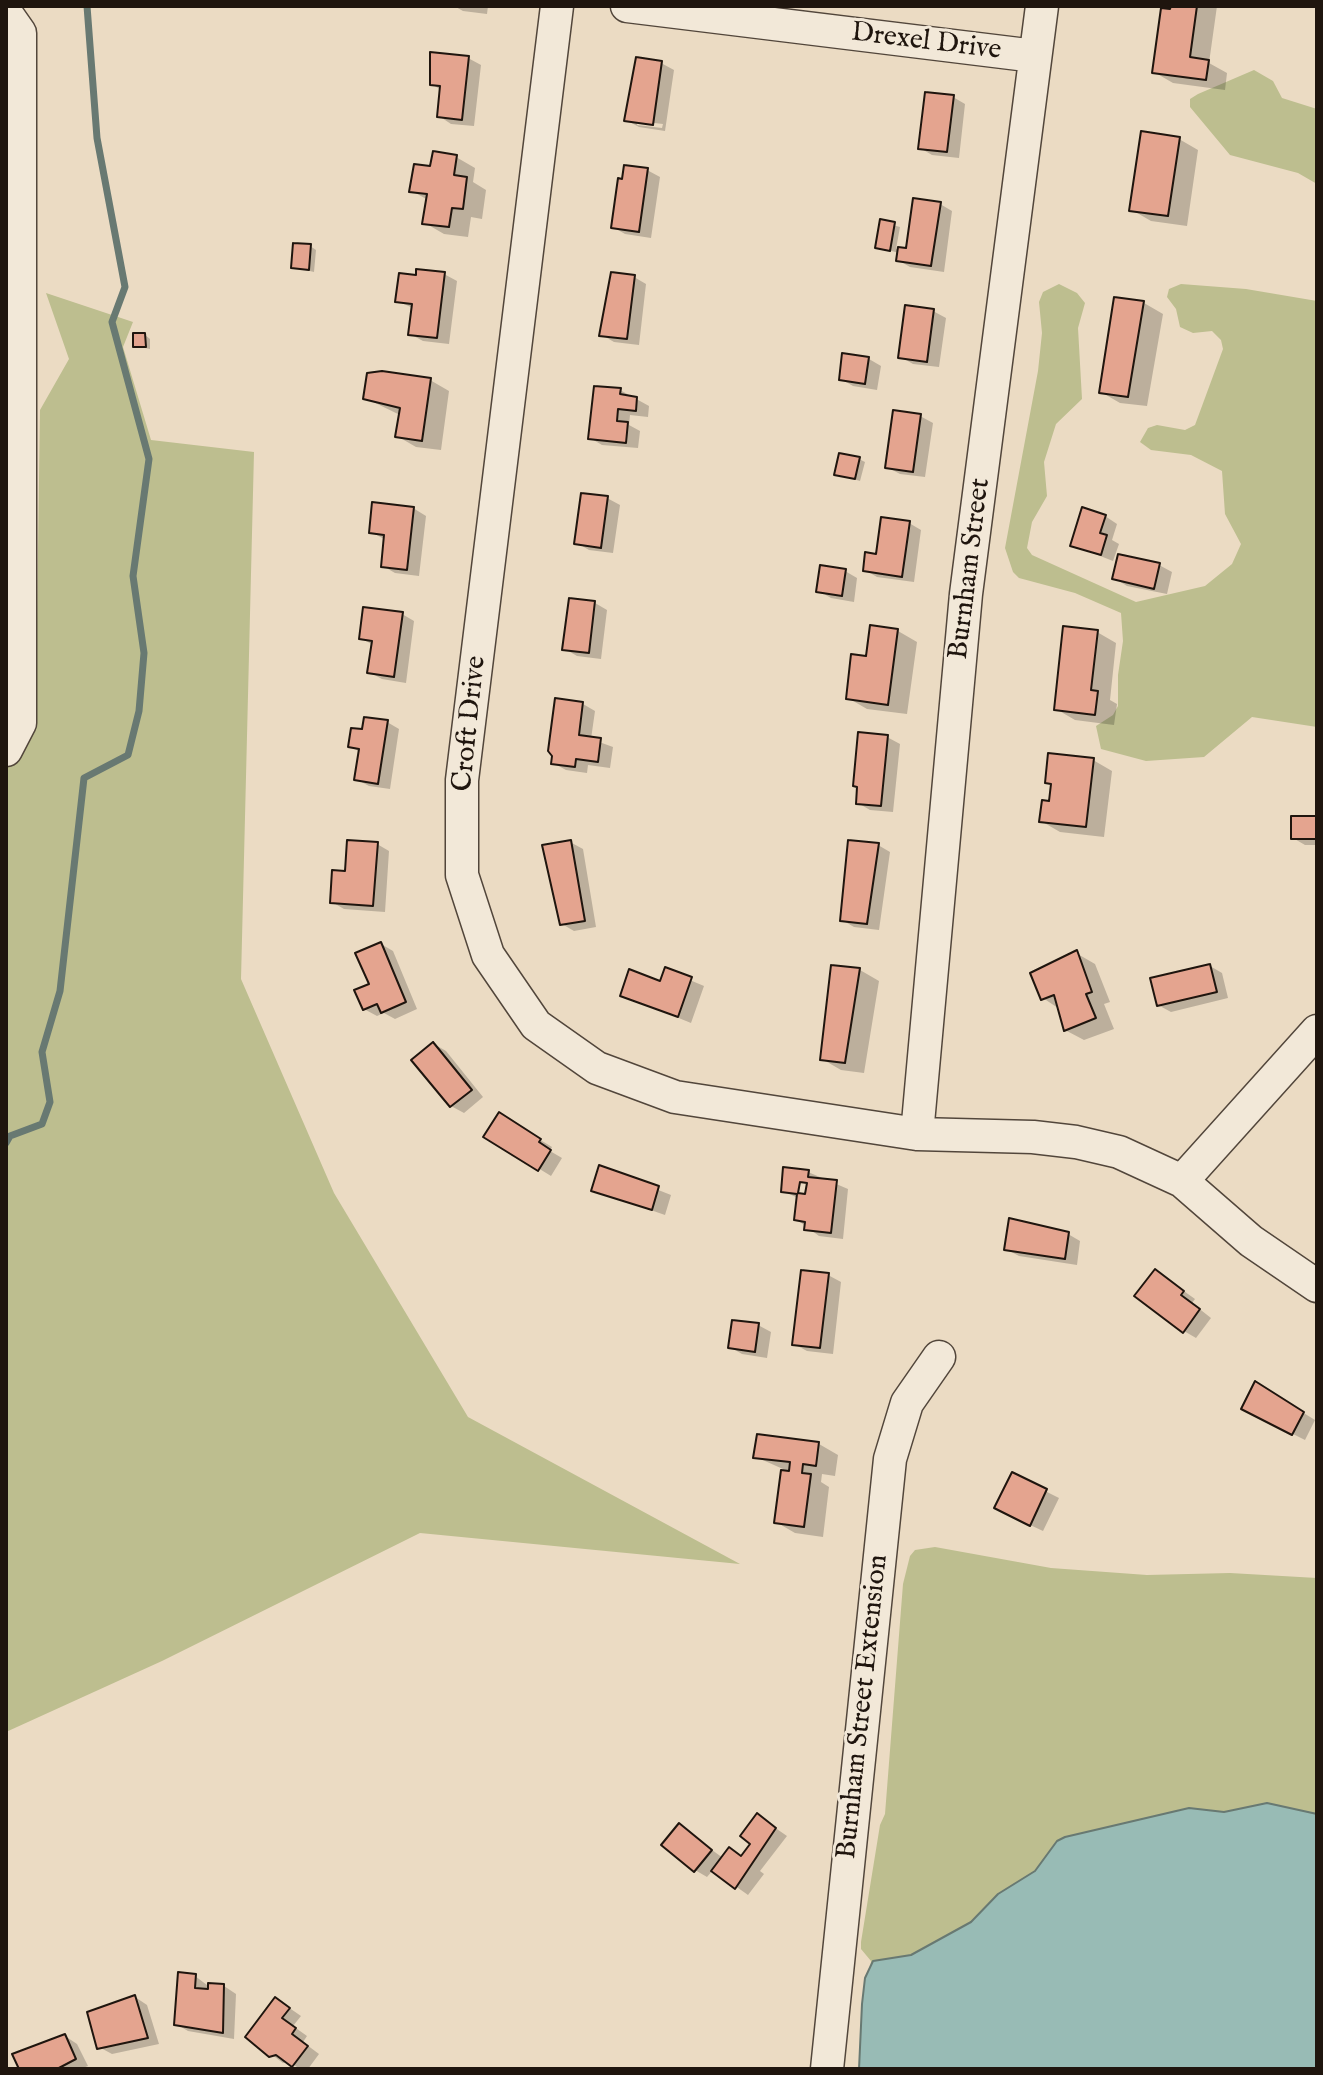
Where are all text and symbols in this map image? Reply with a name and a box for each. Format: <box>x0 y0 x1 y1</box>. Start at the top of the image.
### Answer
street label: Drexel Drive <box>849 17 1003 69</box>
street label: Burnham Street <box>943 476 999 662</box>
street label: Croft Drive <box>447 654 495 794</box>
street label: Burnham Street Extension <box>831 1553 897 1861</box>

